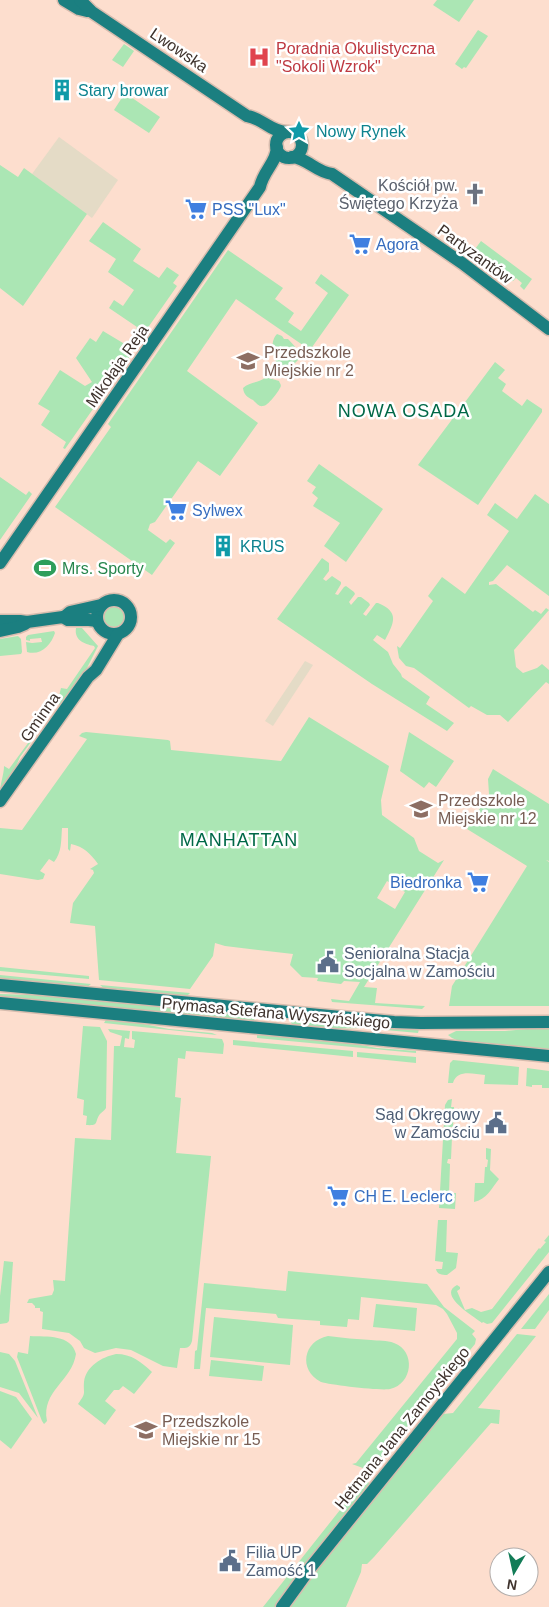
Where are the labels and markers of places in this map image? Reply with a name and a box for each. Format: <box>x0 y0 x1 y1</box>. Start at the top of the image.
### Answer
place label: Poradnia Okulistyczna "Sokoli Wzrok" <box>276 40 435 75</box>
hospital icon: Poradnia Okulistyczna "Sokoli Wzrok" <box>246 44 272 70</box>
building icon: Stary browar <box>49 77 75 103</box>
place label: Stary browar <box>78 82 169 99</box>
place icon: Nowy Rynek <box>286 118 312 144</box>
place label: Nowy Rynek <box>316 123 407 140</box>
place label: Kościół pw. Świętego Krzyża <box>339 177 458 212</box>
church icon: Kościół pw. Świętego Krzyża <box>462 181 488 207</box>
supermarket icon: PSS "Lux" <box>183 196 209 222</box>
place label: PSS "Lux" <box>212 201 286 218</box>
supermarket icon: Agora <box>347 231 373 257</box>
place label: Agora <box>376 236 419 253</box>
place label: Przedszkole Miejskie nr 2 <box>264 344 354 379</box>
school or university icon: Przedszkole Miejskie nr 2 <box>235 348 261 374</box>
supermarket icon: Sylwex <box>163 497 189 523</box>
place label: Sylwex <box>192 502 243 519</box>
building icon: KRUS <box>210 533 236 559</box>
place label: KRUS <box>240 538 284 555</box>
sports icon: Mrs. Sporty <box>32 555 58 581</box>
place label: Mrs. Sporty <box>62 560 144 577</box>
place label: Przedszkole Miejskie nr 12 <box>438 792 537 827</box>
school or university icon: Przedszkole Miejskie nr 12 <box>408 796 434 822</box>
supermarket icon: Biedronka <box>465 869 491 895</box>
place label: Biedronka <box>390 874 462 891</box>
place label: Senioralna Stacja Socjalna w Zamościu <box>344 945 495 980</box>
public building icon: Senioralna Stacja Socjalna w Zamościu <box>315 949 341 975</box>
place label: Sąd Okręgowy w Zamościu <box>375 1106 480 1141</box>
public building icon: Sąd Okręgowy w Zamościu <box>483 1110 509 1136</box>
supermarket icon: CH E. Leclerc <box>325 1183 351 1209</box>
place label: CH E. Leclerc <box>354 1188 453 1205</box>
place label: Przedszkole Miejskie nr 15 <box>162 1413 261 1448</box>
school or university icon: Przedszkole Miejskie nr 15 <box>133 1417 159 1443</box>
place label: Filia UP Zamość 1 <box>246 1544 316 1579</box>
public building icon: Filia UP Zamość 1 <box>217 1548 243 1574</box>

